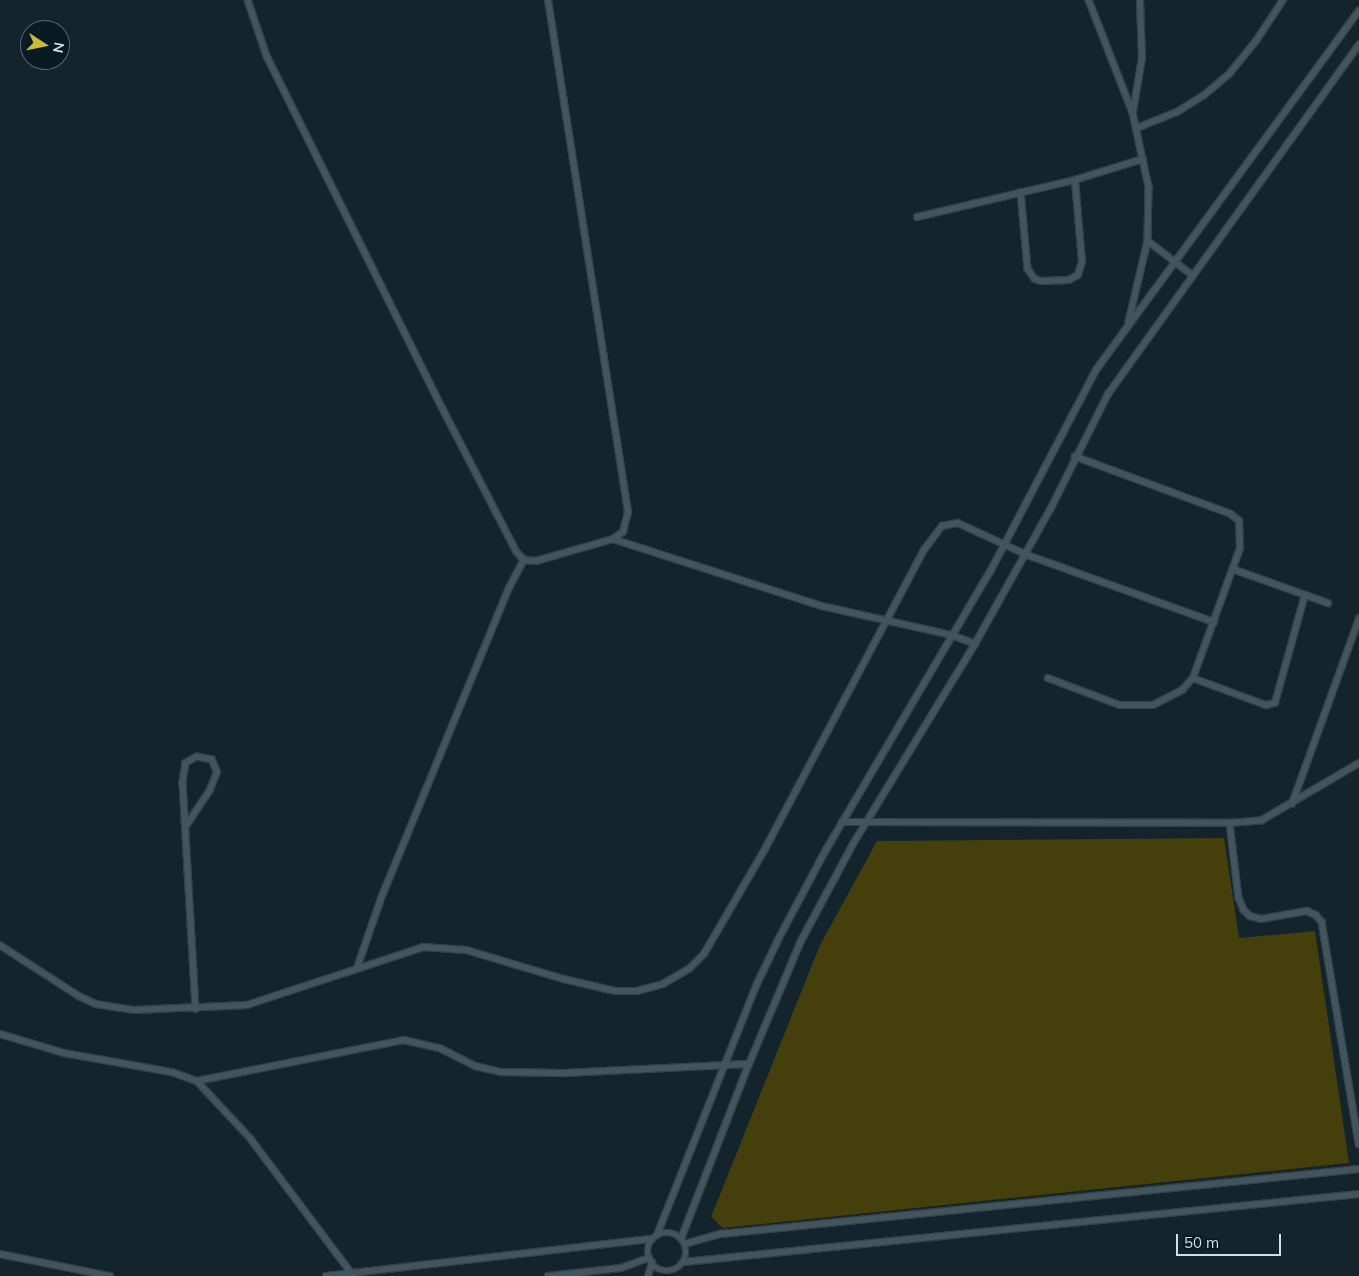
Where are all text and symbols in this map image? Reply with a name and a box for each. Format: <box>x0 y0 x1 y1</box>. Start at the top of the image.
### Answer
north arrow <box>20 20 70 70</box>
text: N <box>49 41 69 55</box>
scale bar <box>1179 1224 1284 1256</box>
text: 50 m <box>1184 1233 1219 1252</box>

